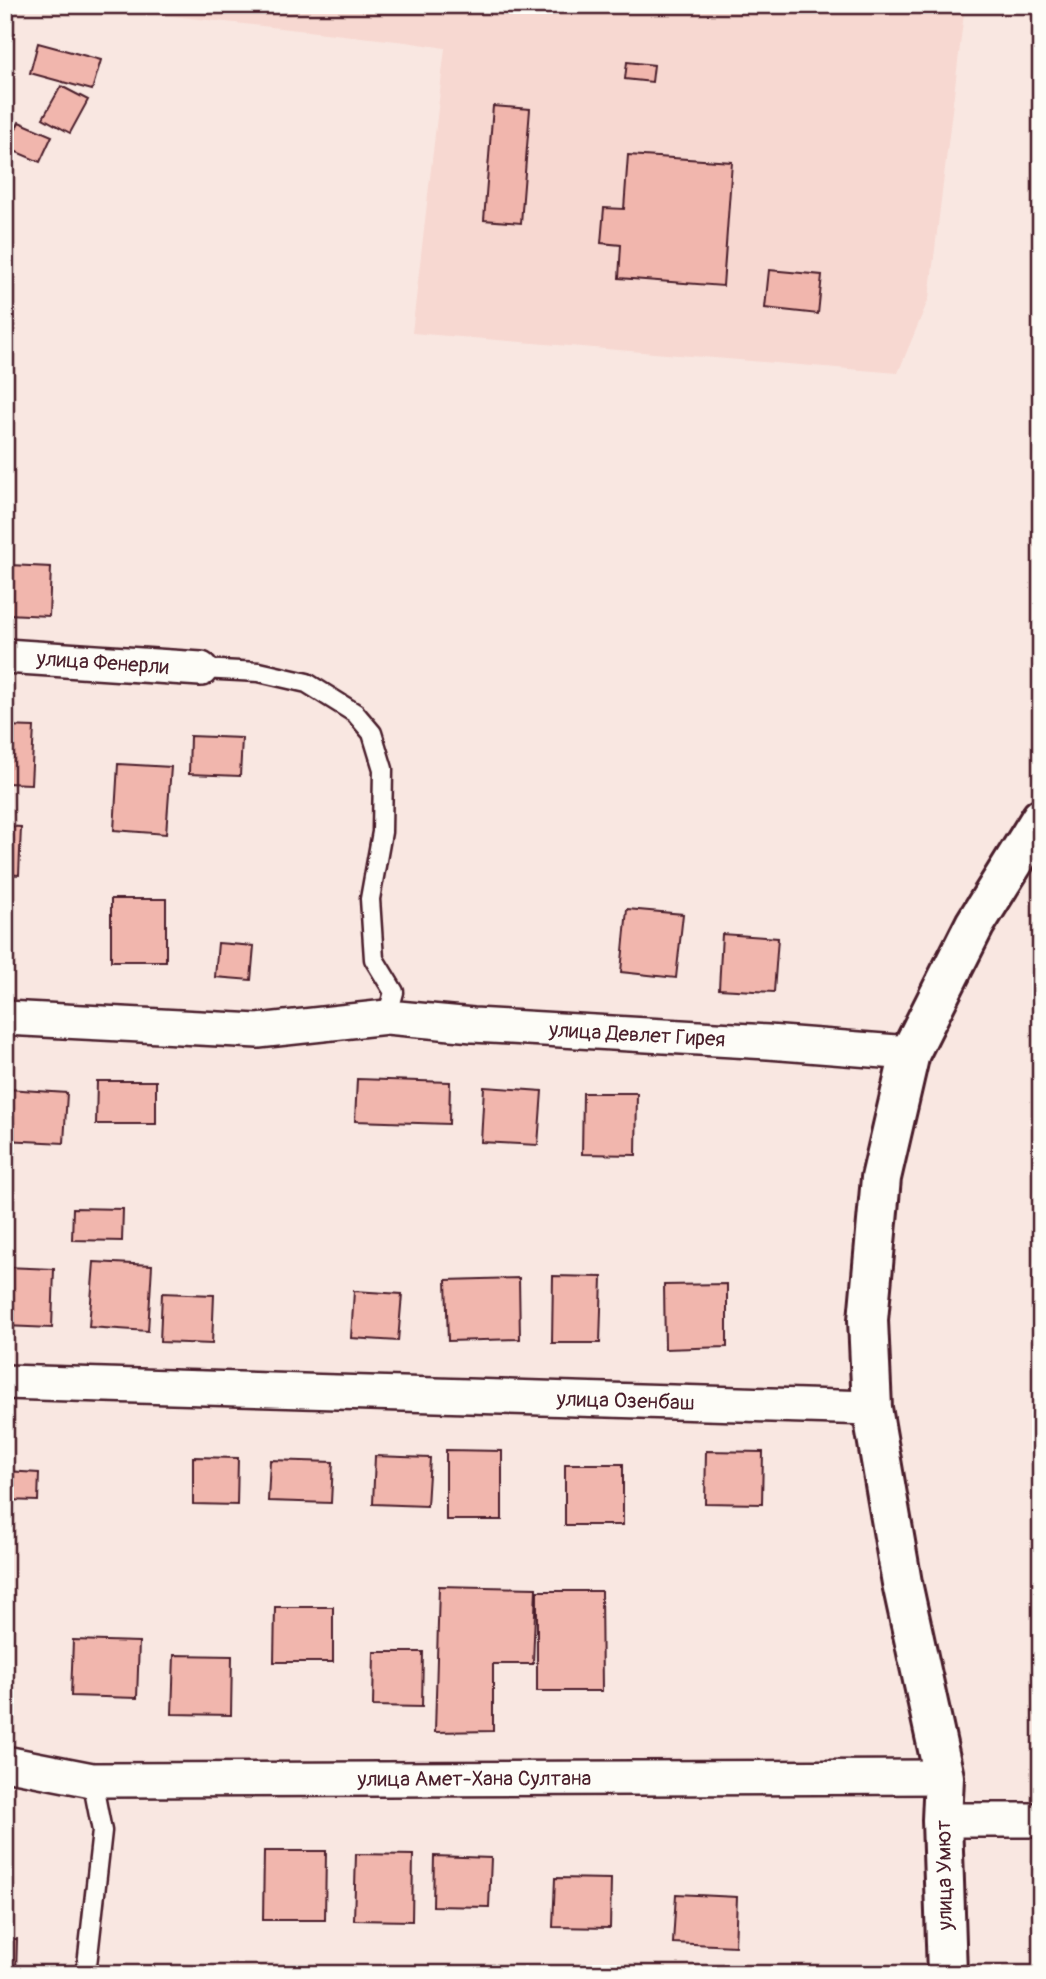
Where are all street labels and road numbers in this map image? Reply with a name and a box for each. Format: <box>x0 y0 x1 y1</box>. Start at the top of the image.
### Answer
street label: улица Фенерли <box>35 645 170 681</box>
street label: улица Девлет Гирея <box>547 1016 726 1054</box>
street label: улица Озенбаш <box>555 1386 695 1417</box>
street label: улица Амет-Хана Султана <box>357 1765 591 1793</box>
street label: улица Умют <box>930 1819 959 1931</box>

